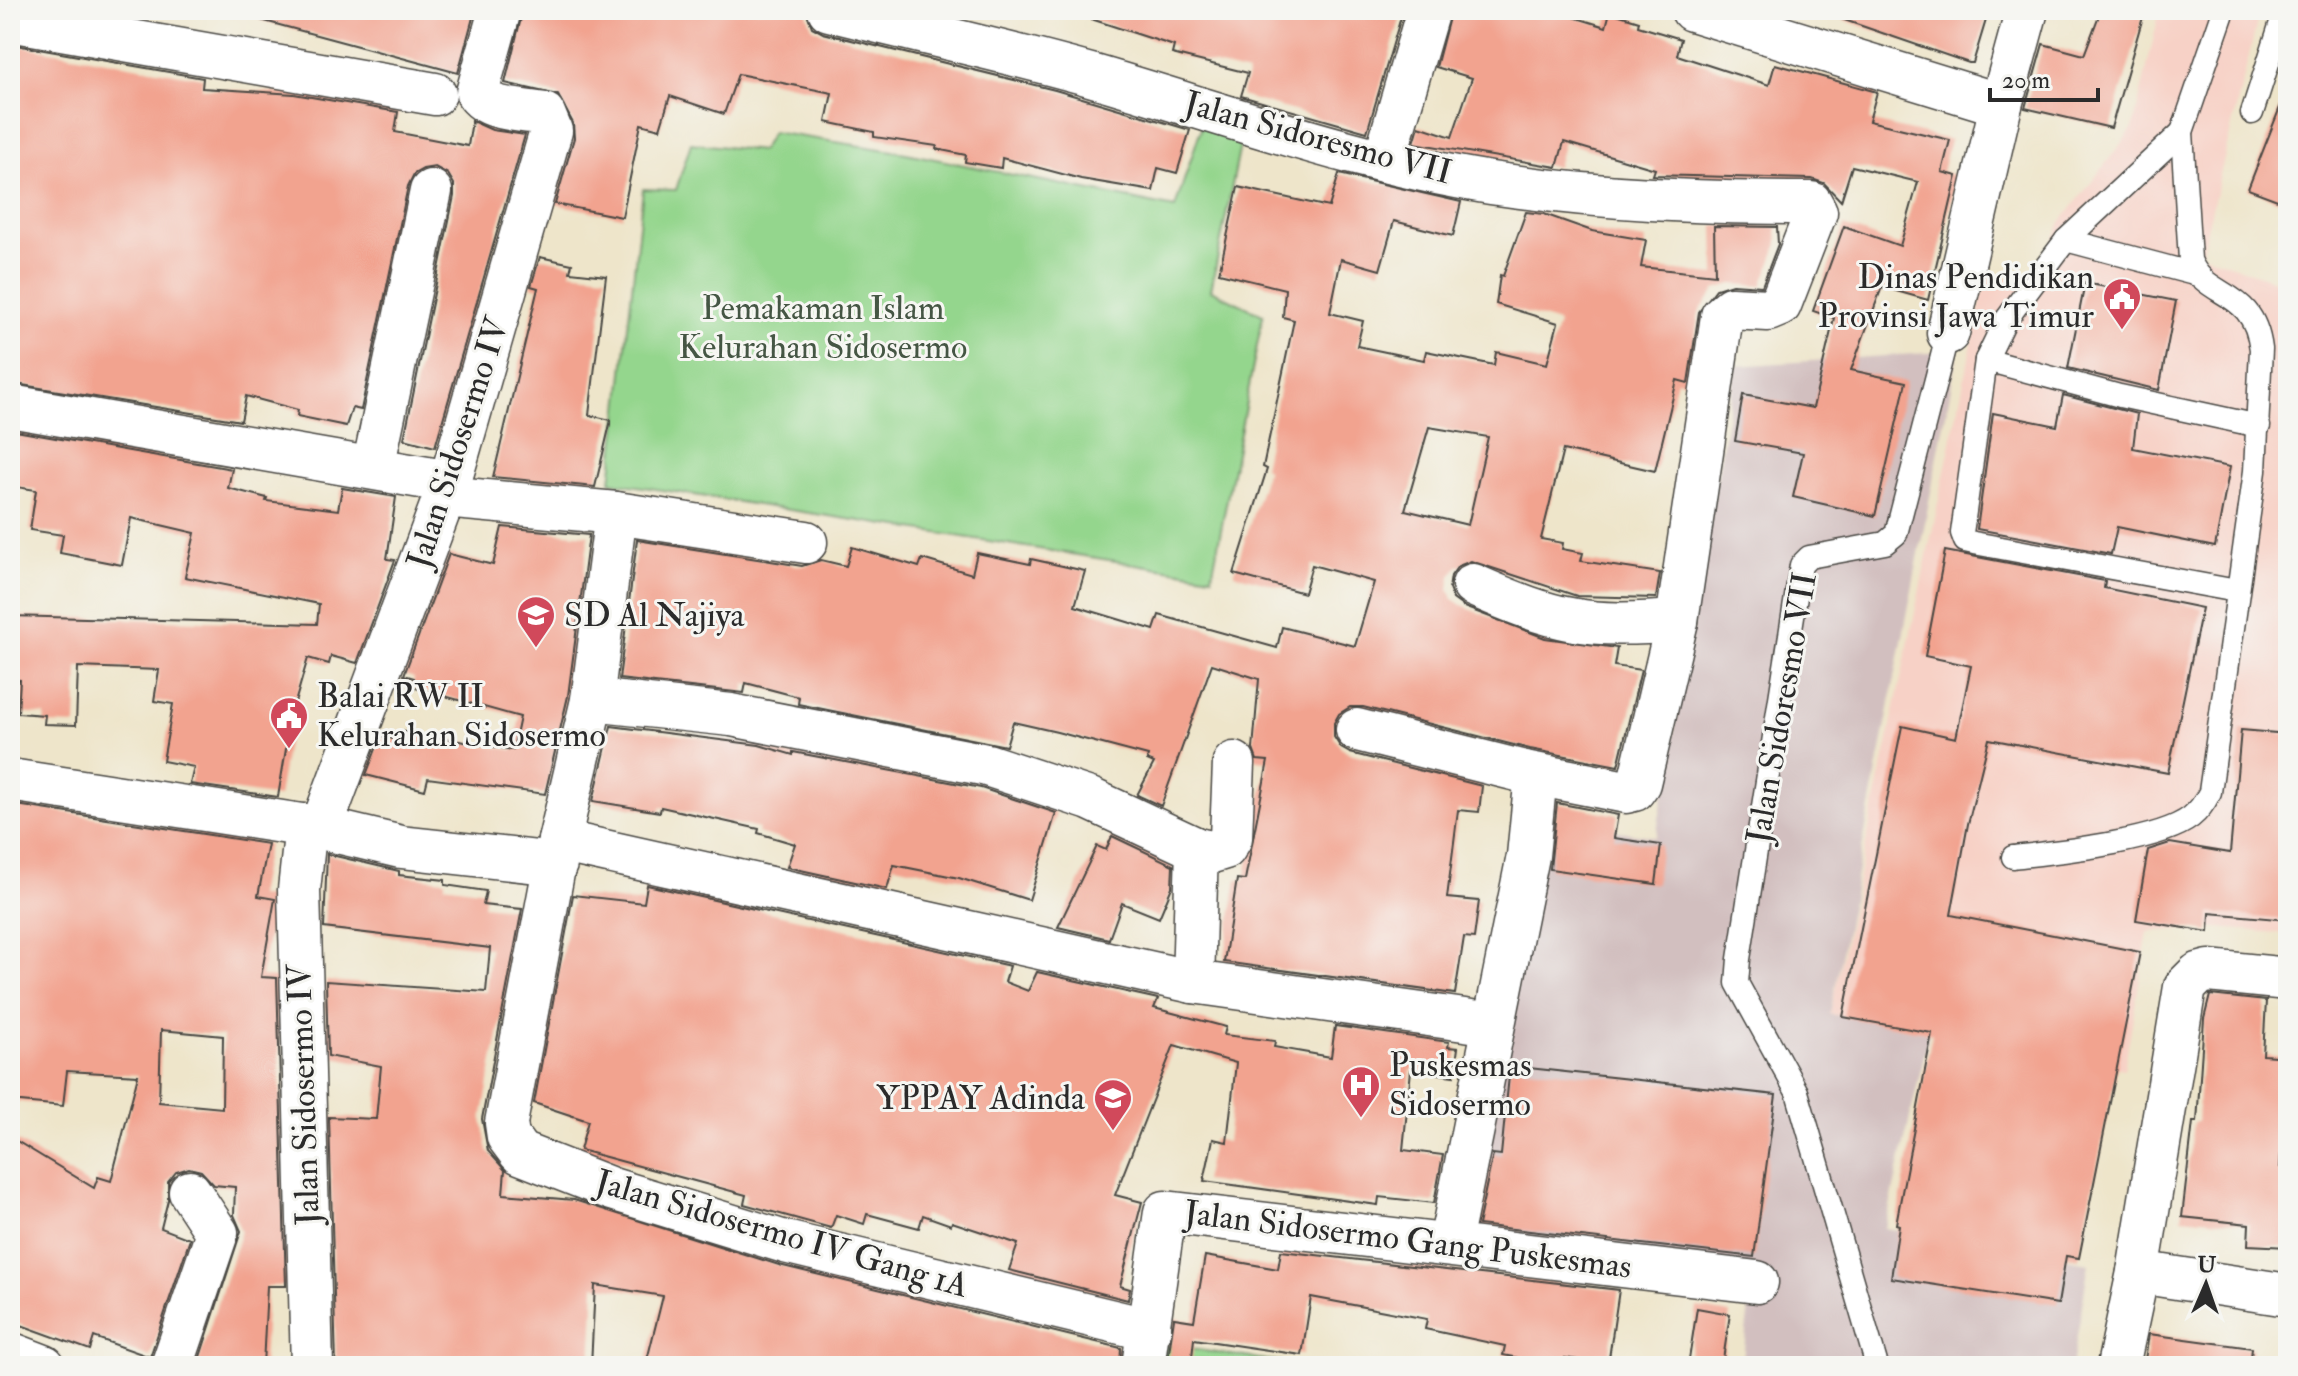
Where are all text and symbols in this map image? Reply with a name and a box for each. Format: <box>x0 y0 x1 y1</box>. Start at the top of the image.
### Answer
scale bar <box>1990 52 2098 102</box>
text: 20 m <box>2002 65 2051 96</box>
street label: Jalan Sidoresmo VII <box>1179 81 1456 194</box>
place label: Dinas Pendidikan Provinsi Jawa Timur <box>1818 256 2094 338</box>
public building icon: Dinas Pendidikan Provinsi Jawa Timur <box>2101 276 2143 331</box>
park label: Pemakaman Islam Kelurahan Sidosermo <box>679 287 967 369</box>
street label: Jalan Sidosermo IV <box>397 310 519 575</box>
street label: Jalan Sidoresmo VII <box>1737 569 1827 848</box>
school or university icon: SD Al Najiya <box>515 594 557 649</box>
place label: SD Al Najiya <box>564 594 745 637</box>
place label: Balai RW II Kelurahan Sidosermo <box>317 675 606 757</box>
public building icon: Balai RW II Kelurahan Sidosermo <box>268 695 310 750</box>
street label: Jalan Sidosermo IV <box>278 962 330 1227</box>
place label: Puskesmas Sidosermo <box>1389 1044 1532 1126</box>
hospital icon: Puskesmas Sidosermo <box>1340 1064 1382 1119</box>
place label: YPPAY Adinda <box>876 1077 1086 1120</box>
school or university icon: YPPAY Adinda <box>1092 1077 1134 1132</box>
street label: Jalan Sidosermo IV Gang 1A <box>590 1160 974 1308</box>
street label: Jalan Sidosermo Gang Puskesmas <box>1181 1191 1634 1289</box>
north arrow <box>2166 1244 2246 1324</box>
text: U <box>2197 1251 2217 1279</box>

